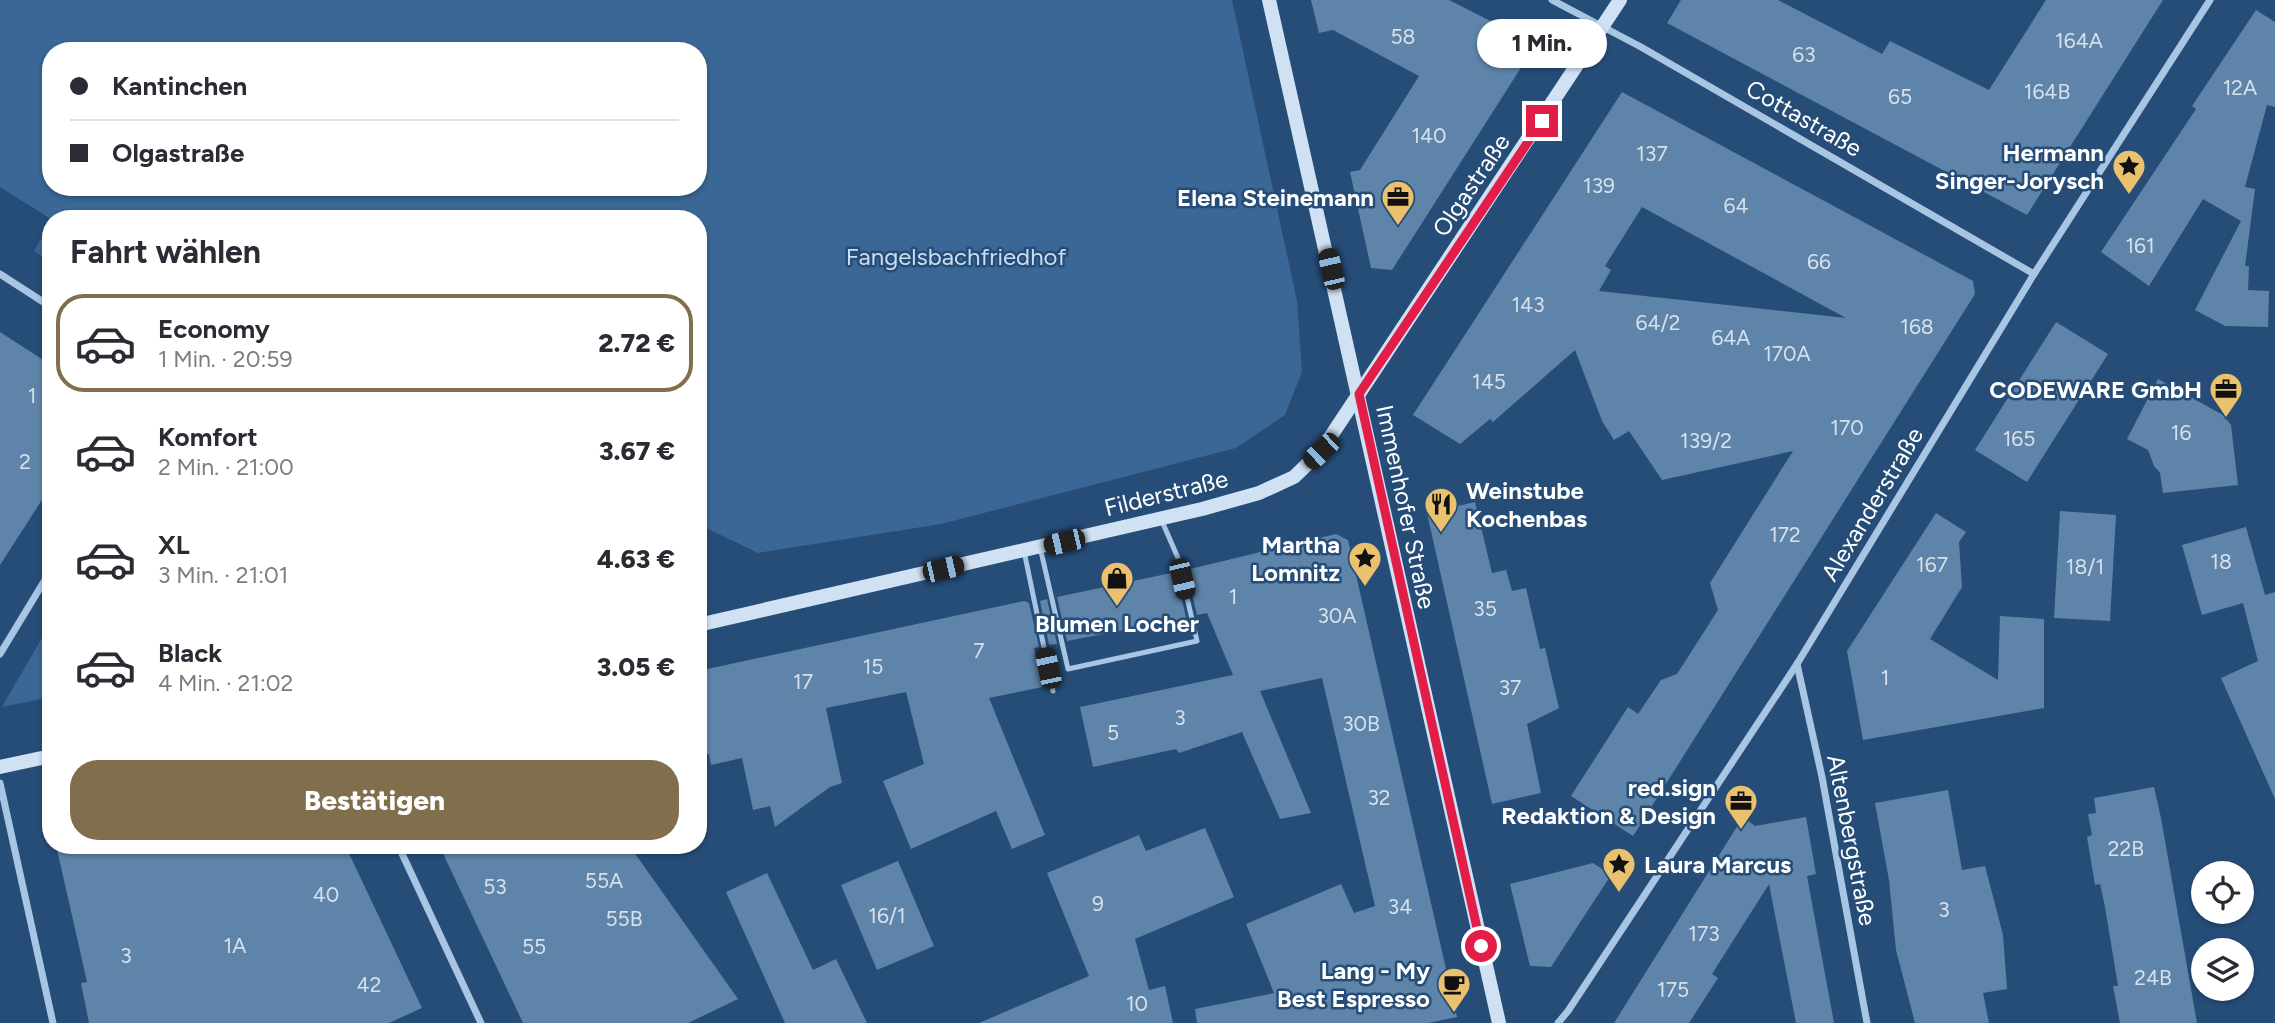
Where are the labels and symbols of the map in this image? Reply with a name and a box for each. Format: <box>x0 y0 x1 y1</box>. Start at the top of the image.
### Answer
callout: 1 Min. <box>1477 19 1607 68</box>
house number: 58 <box>1391 24 1415 49</box>
house number: 164A <box>2055 28 2103 53</box>
house number: 63 <box>1792 42 1816 67</box>
street label: Cottastraße <box>1741 73 1867 163</box>
house number: 12A <box>2223 75 2257 100</box>
house number: 164B <box>2024 79 2070 104</box>
house number: 65 <box>1888 84 1912 109</box>
route end <box>1526 105 1558 137</box>
house number: 140 <box>1411 123 1447 148</box>
street label: Olgastraße <box>1426 128 1516 242</box>
place label: Hermann Singer-Jorysch <box>1935 138 2104 195</box>
house number: 137 <box>1636 141 1668 166</box>
place icon: Hermann Singer-Jorysch <box>2110 147 2148 196</box>
house number: 139 <box>1583 173 1615 198</box>
office icon: Elena Steinemann <box>1379 178 1417 227</box>
place label: Elena Steinemann <box>1177 183 1374 212</box>
house number: 64 <box>1724 193 1748 218</box>
house number: 161 <box>2125 233 2155 258</box>
park label: Fangelsbachfriedhof <box>846 242 1067 271</box>
car <box>1317 246 1346 292</box>
house number: 66 <box>1807 249 1831 274</box>
house number: 143 <box>1511 292 1545 317</box>
house number: 64/2 <box>1636 310 1680 335</box>
house number: 168 <box>1900 314 1934 339</box>
house number: 64A <box>1711 325 1751 350</box>
house number: 170A <box>1763 341 1811 366</box>
house number: 145 <box>1472 369 1506 394</box>
office icon: CODEWARE GmbH <box>2207 370 2245 419</box>
place label: CODEWARE GmbH <box>1989 375 2202 404</box>
house number: 1 <box>28 383 36 408</box>
street label: Immenhofer Straße <box>1370 402 1442 612</box>
house number: 170 <box>1830 415 1864 440</box>
house number: 16 <box>2171 420 2191 445</box>
street label: Alexanderstraße <box>1815 422 1929 586</box>
house number: 165 <box>2003 426 2035 451</box>
house number: 139/2 <box>1680 428 1732 453</box>
car <box>1299 429 1344 473</box>
house number: 2 <box>19 449 31 474</box>
street label: Filderstraße <box>1101 464 1231 522</box>
place label: Weinstube Kochenbas <box>1466 476 1587 533</box>
restaurant icon: Weinstube Kochenbas <box>1422 485 1460 534</box>
house number: 172 <box>1769 522 1801 547</box>
car <box>1042 527 1087 557</box>
place label: Martha Lomnitz <box>1251 530 1340 587</box>
place icon: Martha Lomnitz <box>1346 539 1384 588</box>
house number: 18 <box>2210 549 2232 574</box>
house number: 167 <box>1916 552 1948 577</box>
car <box>921 554 966 584</box>
house number: 18/1 <box>2066 554 2104 579</box>
car <box>1168 556 1197 602</box>
shop icon: Blumen Locher <box>1098 559 1136 608</box>
house number: 1 <box>1229 584 1237 609</box>
house number: 35 <box>1473 596 1497 621</box>
house number: 30A <box>1317 603 1357 628</box>
place label: Blumen Locher <box>1035 609 1199 638</box>
house number: 7 <box>973 638 985 663</box>
car <box>1034 645 1063 691</box>
house number: 15 <box>863 654 883 679</box>
house number: 1 <box>1881 665 1889 690</box>
house number: 17 <box>793 669 813 694</box>
house number: 37 <box>1499 675 1521 700</box>
house number: 3 <box>1174 705 1186 730</box>
house number: 30B <box>1342 711 1380 736</box>
house number: 5 <box>1107 720 1119 745</box>
street label: Altenbergstraße <box>1821 752 1883 928</box>
place label: red.sign Redaktion & Design <box>1501 773 1716 830</box>
office icon: red.sign Redaktion & Design <box>1722 782 1760 831</box>
house number: 32 <box>1367 785 1391 810</box>
house number: 22B <box>2108 836 2144 861</box>
place icon: Laura Marcus <box>1600 845 1638 894</box>
place label: Laura Marcus <box>1644 850 1791 879</box>
house number: 55A <box>585 868 623 893</box>
house number: 53 <box>483 874 507 899</box>
house number: 40 <box>313 882 339 907</box>
house number: 9 <box>1092 891 1104 916</box>
house number: 34 <box>1388 894 1412 919</box>
house number: 3 <box>1938 897 1950 922</box>
house number: 16/1 <box>868 903 906 928</box>
house number: 55B <box>606 906 642 931</box>
house number: 173 <box>1688 921 1720 946</box>
route start <box>1465 930 1497 962</box>
house number: 1A <box>224 933 246 958</box>
house number: 55 <box>522 934 546 959</box>
house number: 3 <box>120 943 132 968</box>
place label: Lang - My Best Espresso <box>1277 956 1430 1013</box>
cafe icon: Lang - My Best Espresso <box>1435 965 1473 1014</box>
house number: 24B <box>2134 965 2172 990</box>
house number: 42 <box>357 972 381 997</box>
house number: 175 <box>1657 977 1689 1002</box>
house number: 10 <box>1126 991 1148 1016</box>

